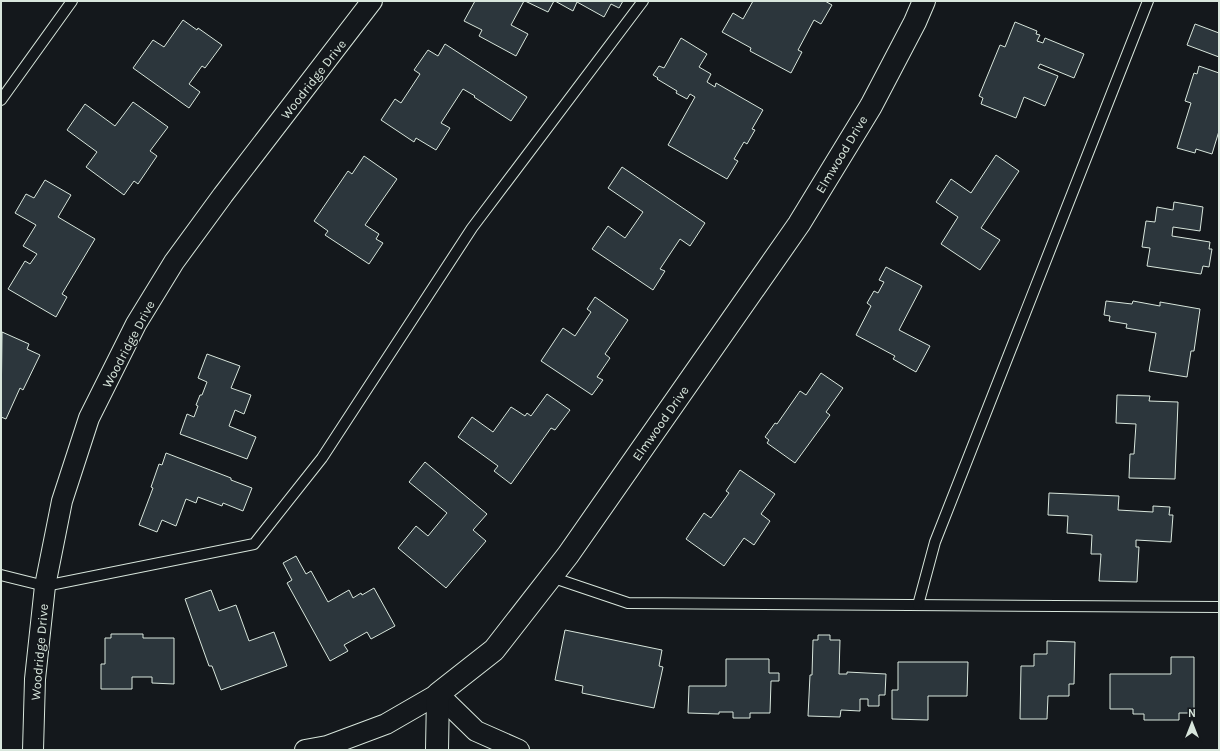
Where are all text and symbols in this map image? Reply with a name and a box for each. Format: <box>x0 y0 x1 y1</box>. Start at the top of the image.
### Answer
street label: Woodridge Drive <box>278 36 349 122</box>
street label: Elmwood Drive <box>812 112 871 196</box>
street label: Woodridge Drive <box>99 298 158 391</box>
street label: Elmwood Drive <box>629 383 692 464</box>
street label: Woodridge Drive <box>28 603 51 701</box>
north arrow <box>1172 703 1212 743</box>
text: N <box>1188 707 1196 720</box>

